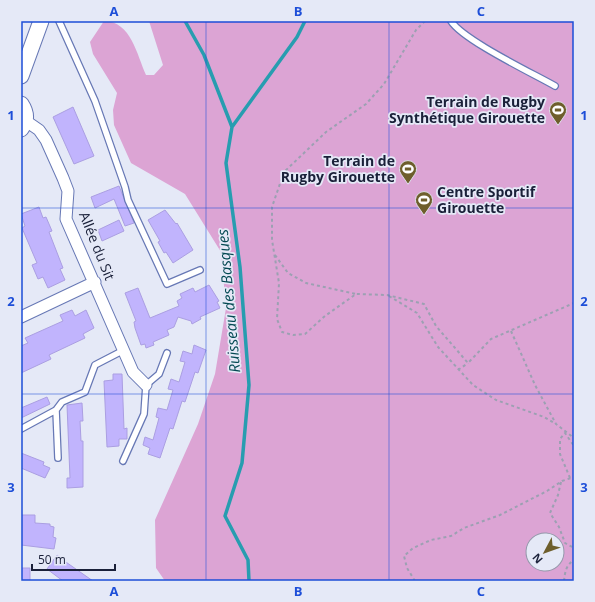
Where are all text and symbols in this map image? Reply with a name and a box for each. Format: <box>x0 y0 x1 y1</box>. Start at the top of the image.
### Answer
text: A <box>110 2 119 20</box>
text: B <box>294 2 303 20</box>
text: C <box>477 2 485 20</box>
place label: Terrain de Rugby Synthétique Girouette <box>389 92 545 127</box>
sports icon: Terrain de Rugby Synthétique Girouette <box>548 100 568 125</box>
text: 1 <box>7 106 15 124</box>
text: 1 <box>580 106 588 124</box>
place label: Terrain de Rugby Girouette <box>281 151 395 186</box>
sports icon: Terrain de Rugby Girouette <box>398 159 418 184</box>
place label: Centre Sportif Girouette <box>437 182 537 217</box>
sports icon: Centre Sportif Girouette <box>414 190 434 215</box>
street label: Allée du Sit <box>75 209 120 283</box>
water label: Ruisseau des Basques <box>212 228 244 374</box>
text: 2 <box>7 292 15 310</box>
text: 2 <box>580 292 588 310</box>
text: 3 <box>7 478 15 496</box>
text: 3 <box>580 478 588 496</box>
north arrow <box>525 532 565 572</box>
scale bar <box>32 546 115 572</box>
text: 50 m <box>38 551 66 568</box>
text: N <box>528 551 546 567</box>
text: A <box>110 582 119 600</box>
text: B <box>294 582 303 600</box>
text: C <box>477 582 485 600</box>

